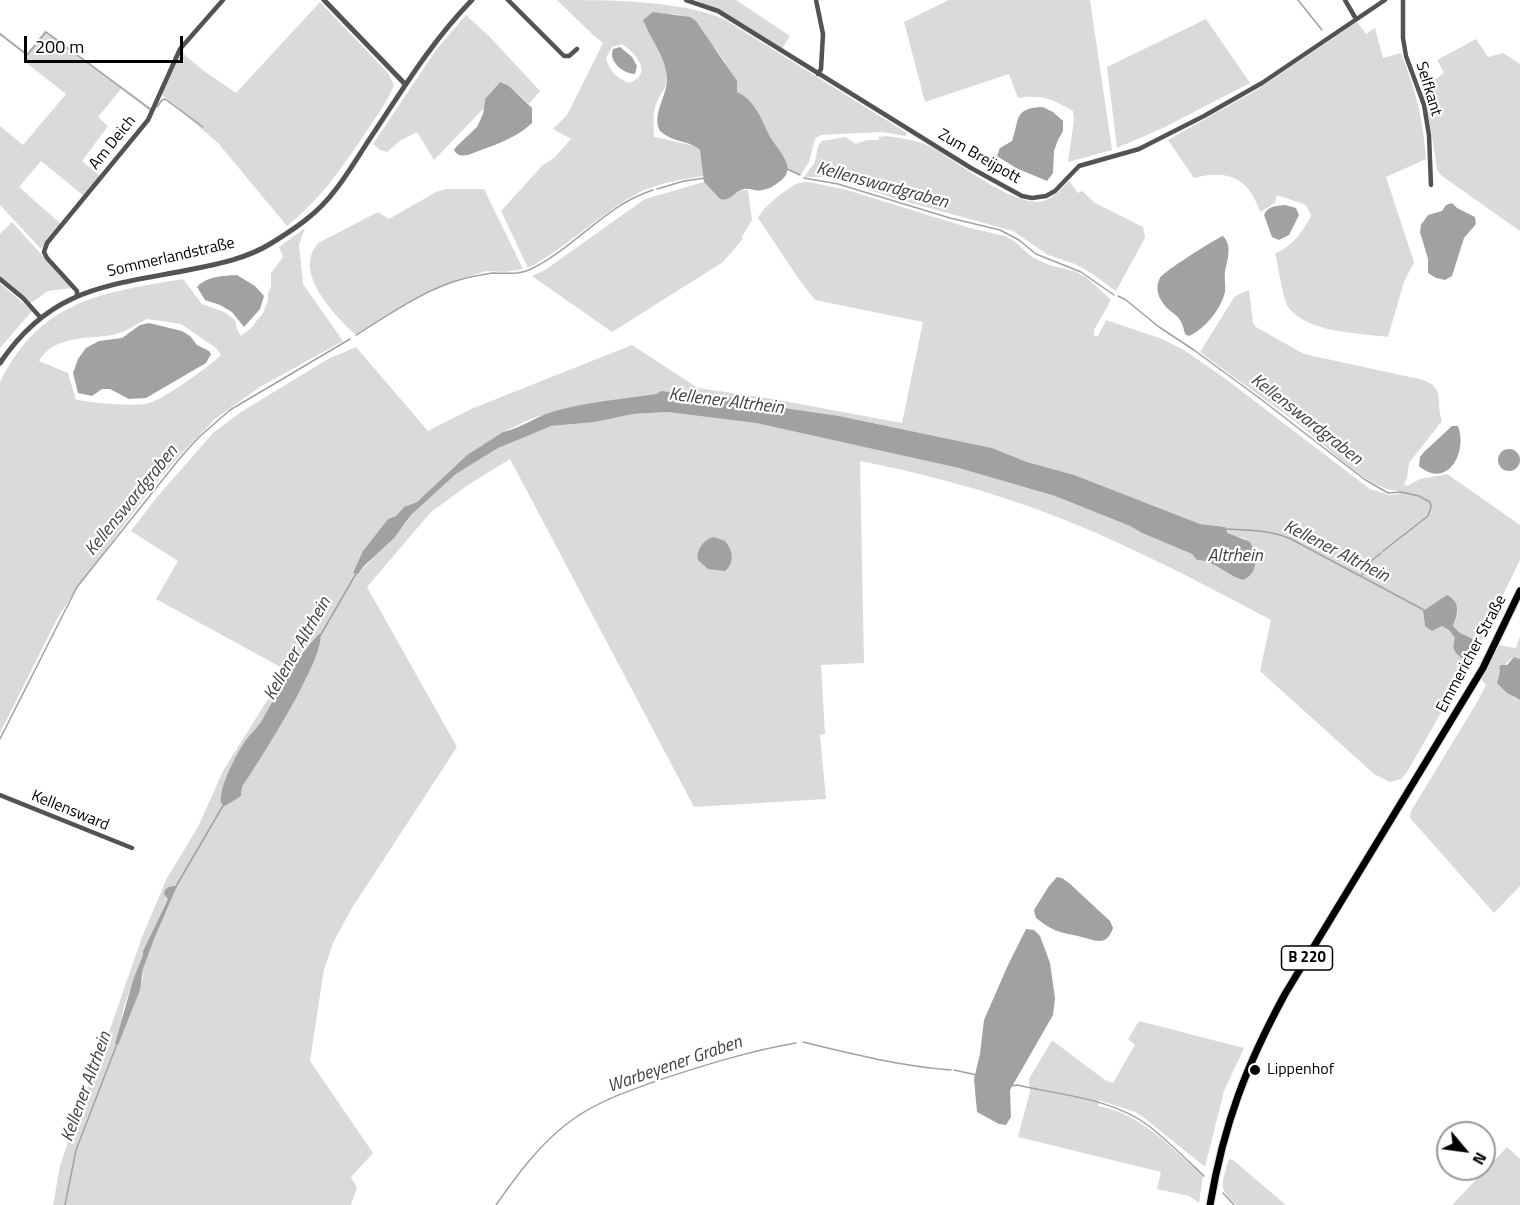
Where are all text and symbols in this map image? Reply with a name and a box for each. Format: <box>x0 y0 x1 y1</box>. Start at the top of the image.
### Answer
scale bar <box>27 24 186 62</box>
text: 200 m <box>35 33 84 60</box>
street label: Selfkant <box>1411 60 1445 118</box>
street label: Am Deich <box>85 112 141 174</box>
street label: Zum Breijpott <box>934 126 1024 188</box>
water label: Kellenswardgraben <box>814 158 950 214</box>
street label: Sommerlandstraße <box>105 234 237 282</box>
water label: Kellenswardgraben <box>1246 370 1366 470</box>
water label: Kellener Altrhein <box>667 384 785 420</box>
water label: Kellenswardgraben <box>81 442 183 560</box>
water label: Kellener Altrhein <box>1280 516 1392 588</box>
water label: Altrhein <box>1207 546 1263 568</box>
street label: Emmericher Straße <box>1433 592 1511 716</box>
water label: Kellener Altrhein <box>260 594 336 704</box>
street label: Kellensward <box>28 787 112 835</box>
road number: B 220 <box>1282 946 1332 970</box>
water label: Kellener Altrhein <box>57 1029 117 1145</box>
water label: Warbeyener Graben <box>605 1032 745 1098</box>
place label: Lippenhof <box>1267 1060 1334 1080</box>
marker: Lippenhof <box>1248 1063 1262 1077</box>
north arrow <box>1436 1121 1496 1181</box>
text: N <box>1467 1148 1493 1169</box>

